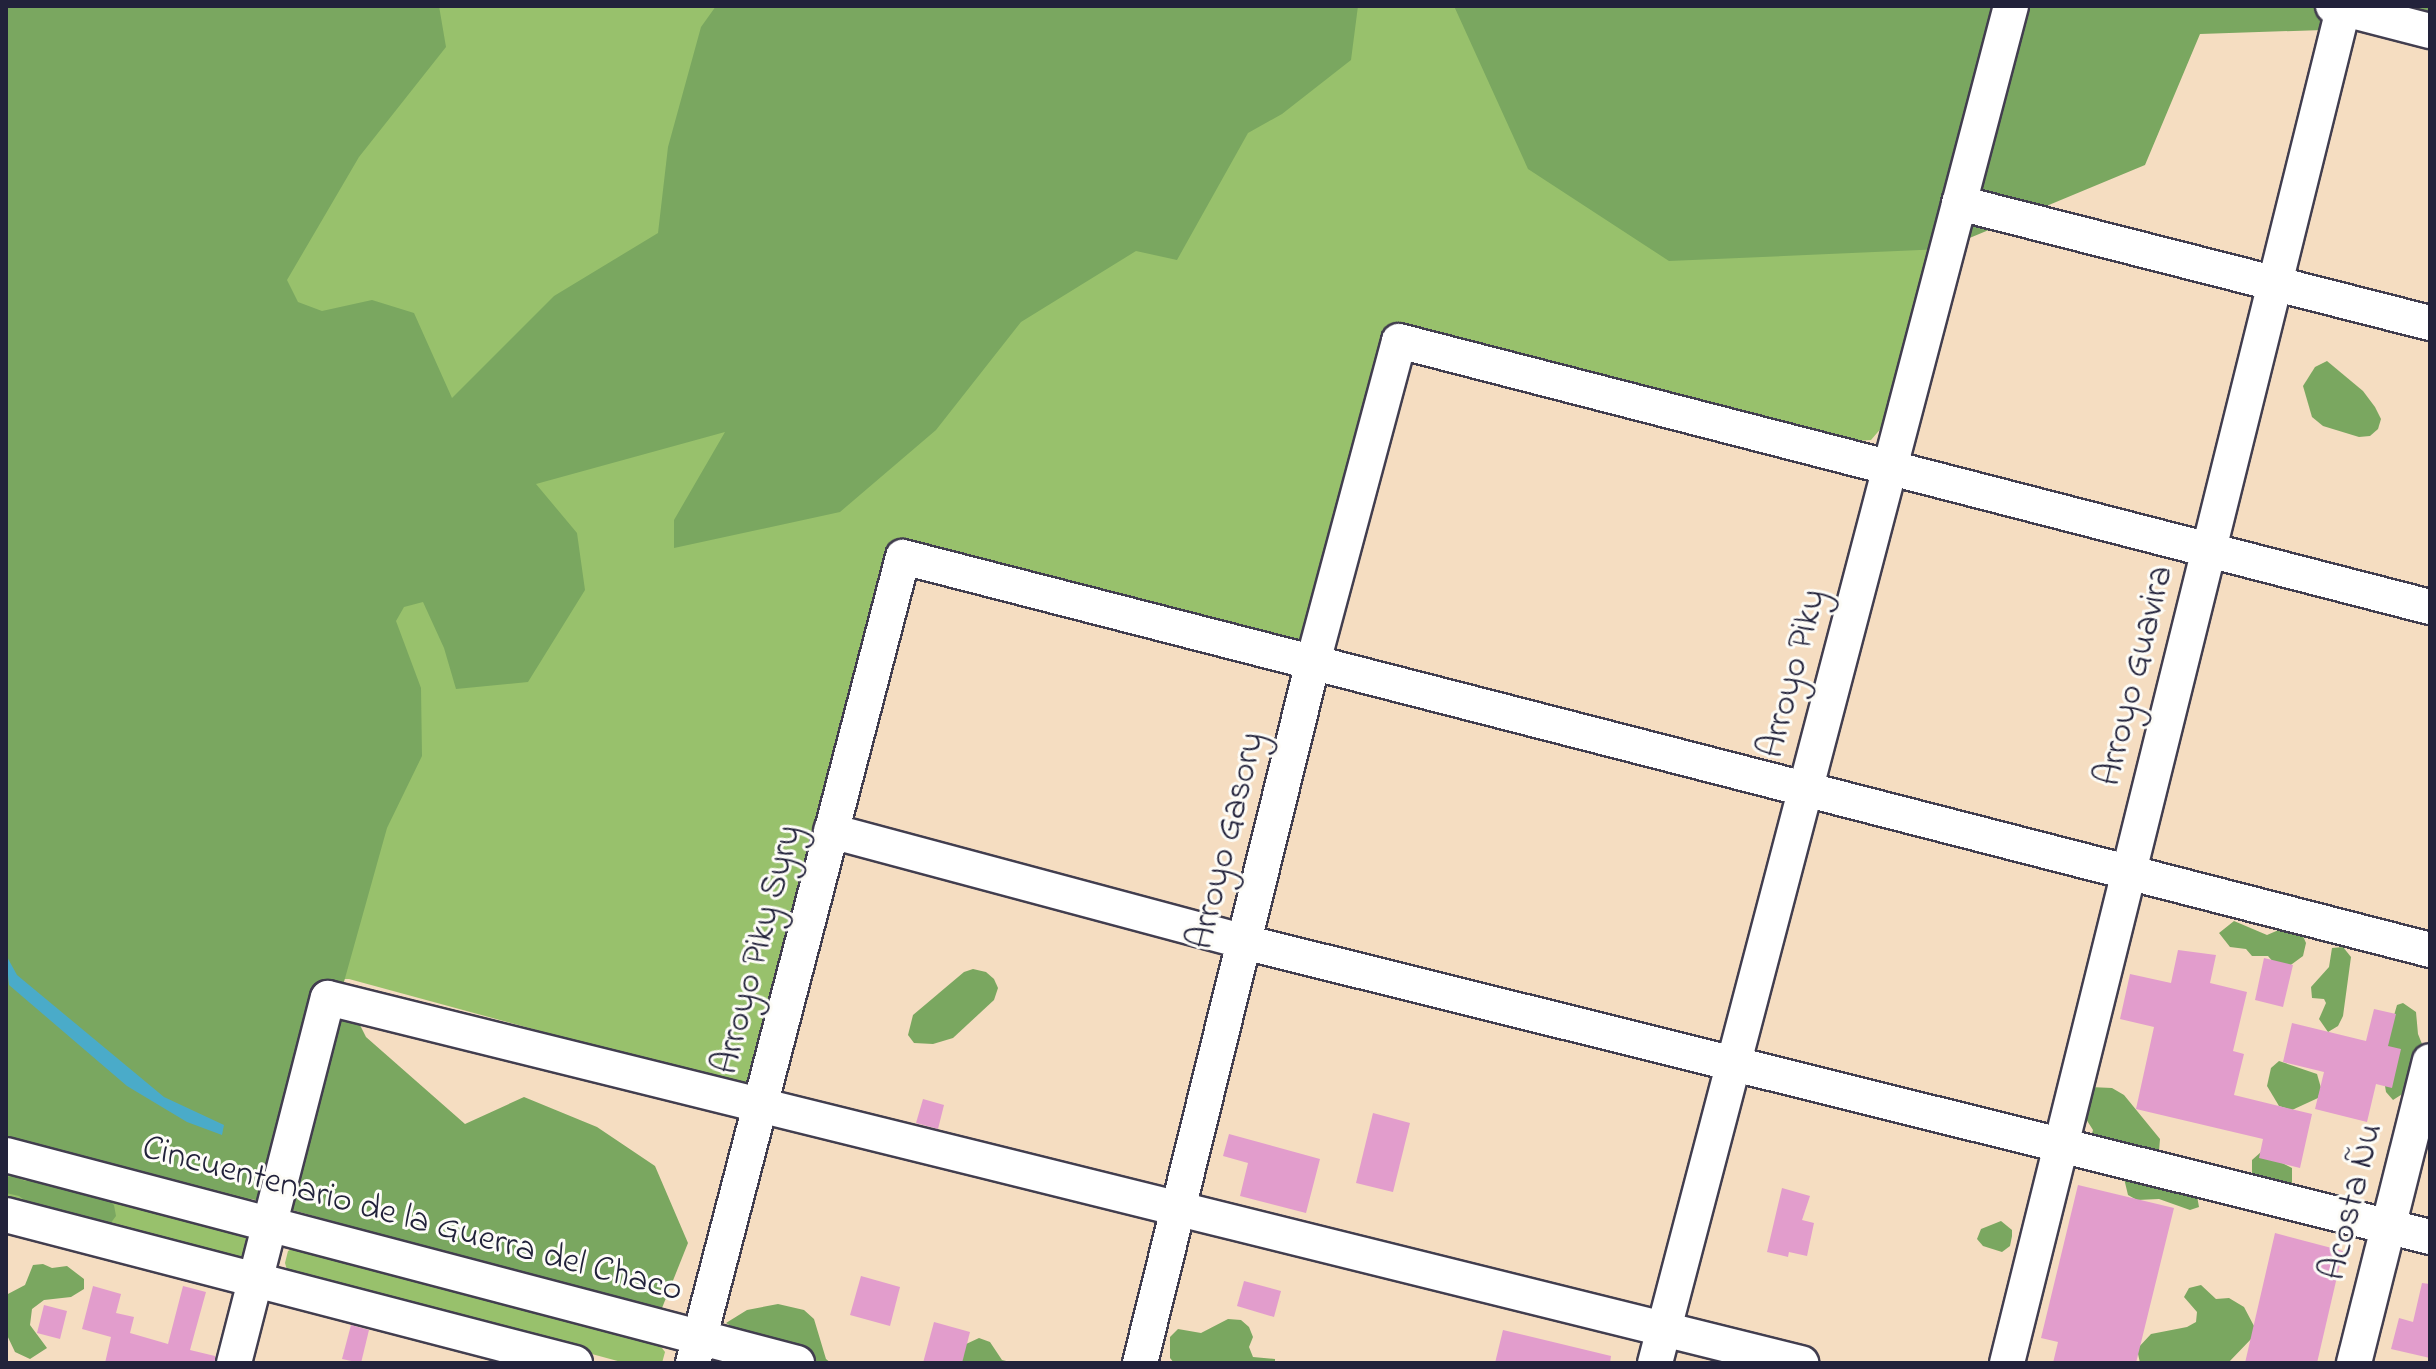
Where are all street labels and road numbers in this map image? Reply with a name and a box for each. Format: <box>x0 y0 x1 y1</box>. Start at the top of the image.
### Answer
street label: Arroyo Guavira <box>2088 561 2184 791</box>
street label: Arroyo Piky <box>1751 585 1837 763</box>
street label: Arroyo Gasory <box>1180 728 1276 954</box>
street label: Arroyo Piky Syry <box>705 821 813 1079</box>
street label: Acosta Ñu <box>2313 1119 2393 1285</box>
street label: Cincuentenario de la Guerra del Chaco <box>137 1127 687 1313</box>

